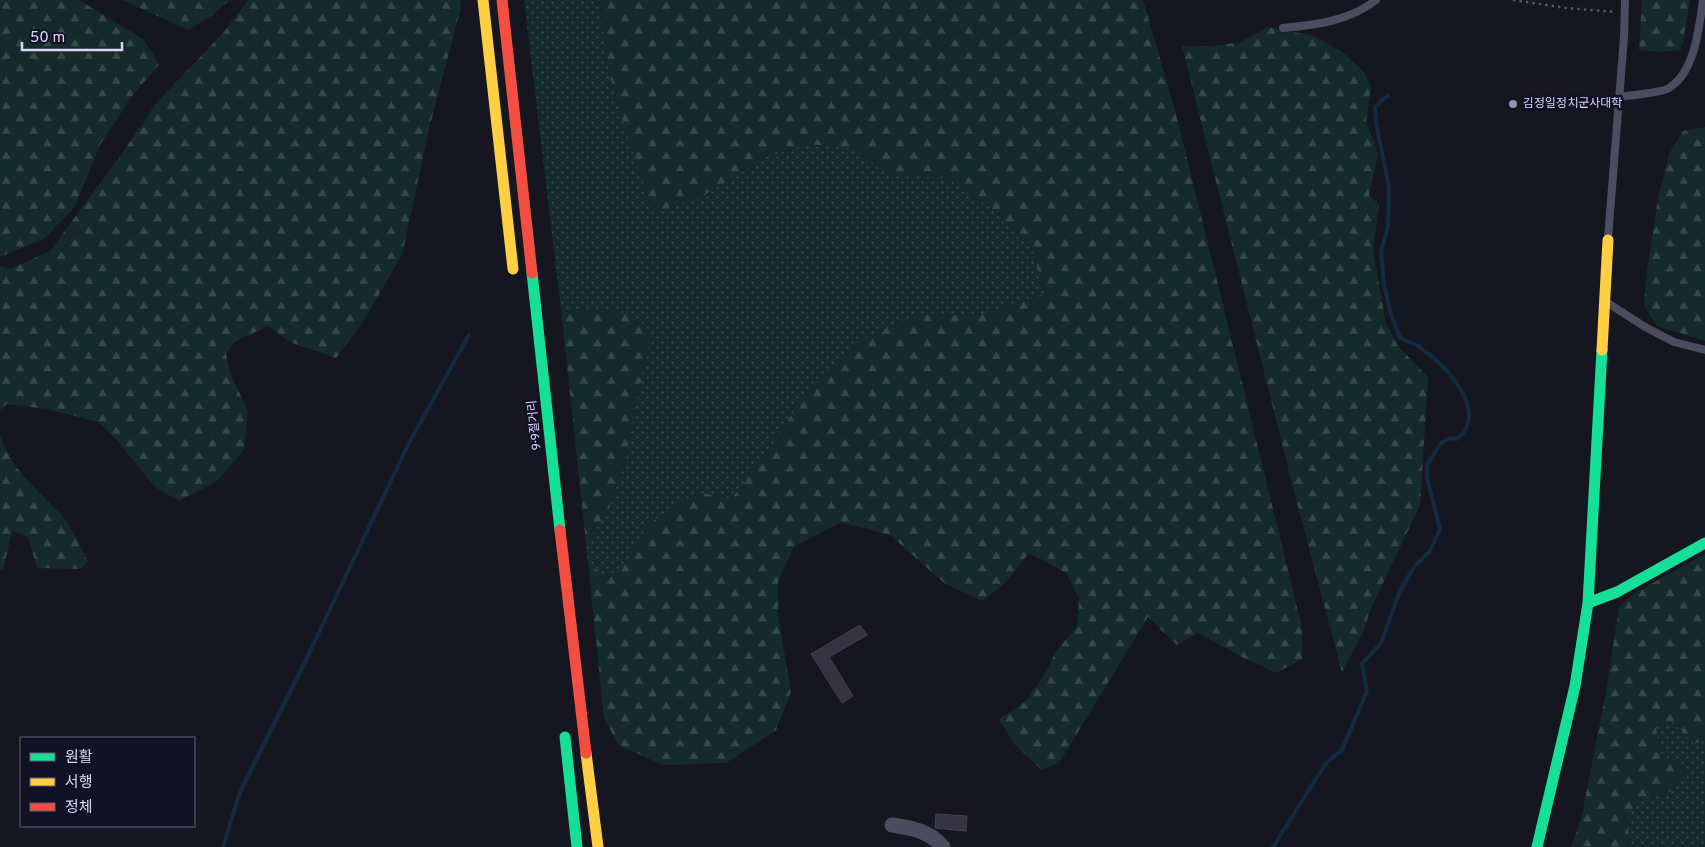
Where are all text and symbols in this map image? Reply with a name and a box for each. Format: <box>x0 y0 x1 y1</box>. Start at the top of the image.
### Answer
scale bar <box>22 20 122 52</box>
text: 50 m <box>30 29 65 48</box>
place label: 김정일정치군사대학 <box>1523 96 1622 112</box>
marker: 김정일정치군사대학 <box>1507 98 1519 110</box>
street label: 9·9절거리 <box>524 399 546 451</box>
legend <box>20 737 195 827</box>
text: 원활 <box>65 749 93 768</box>
text: 서행 <box>65 774 93 793</box>
text: 정체 <box>65 799 93 818</box>

